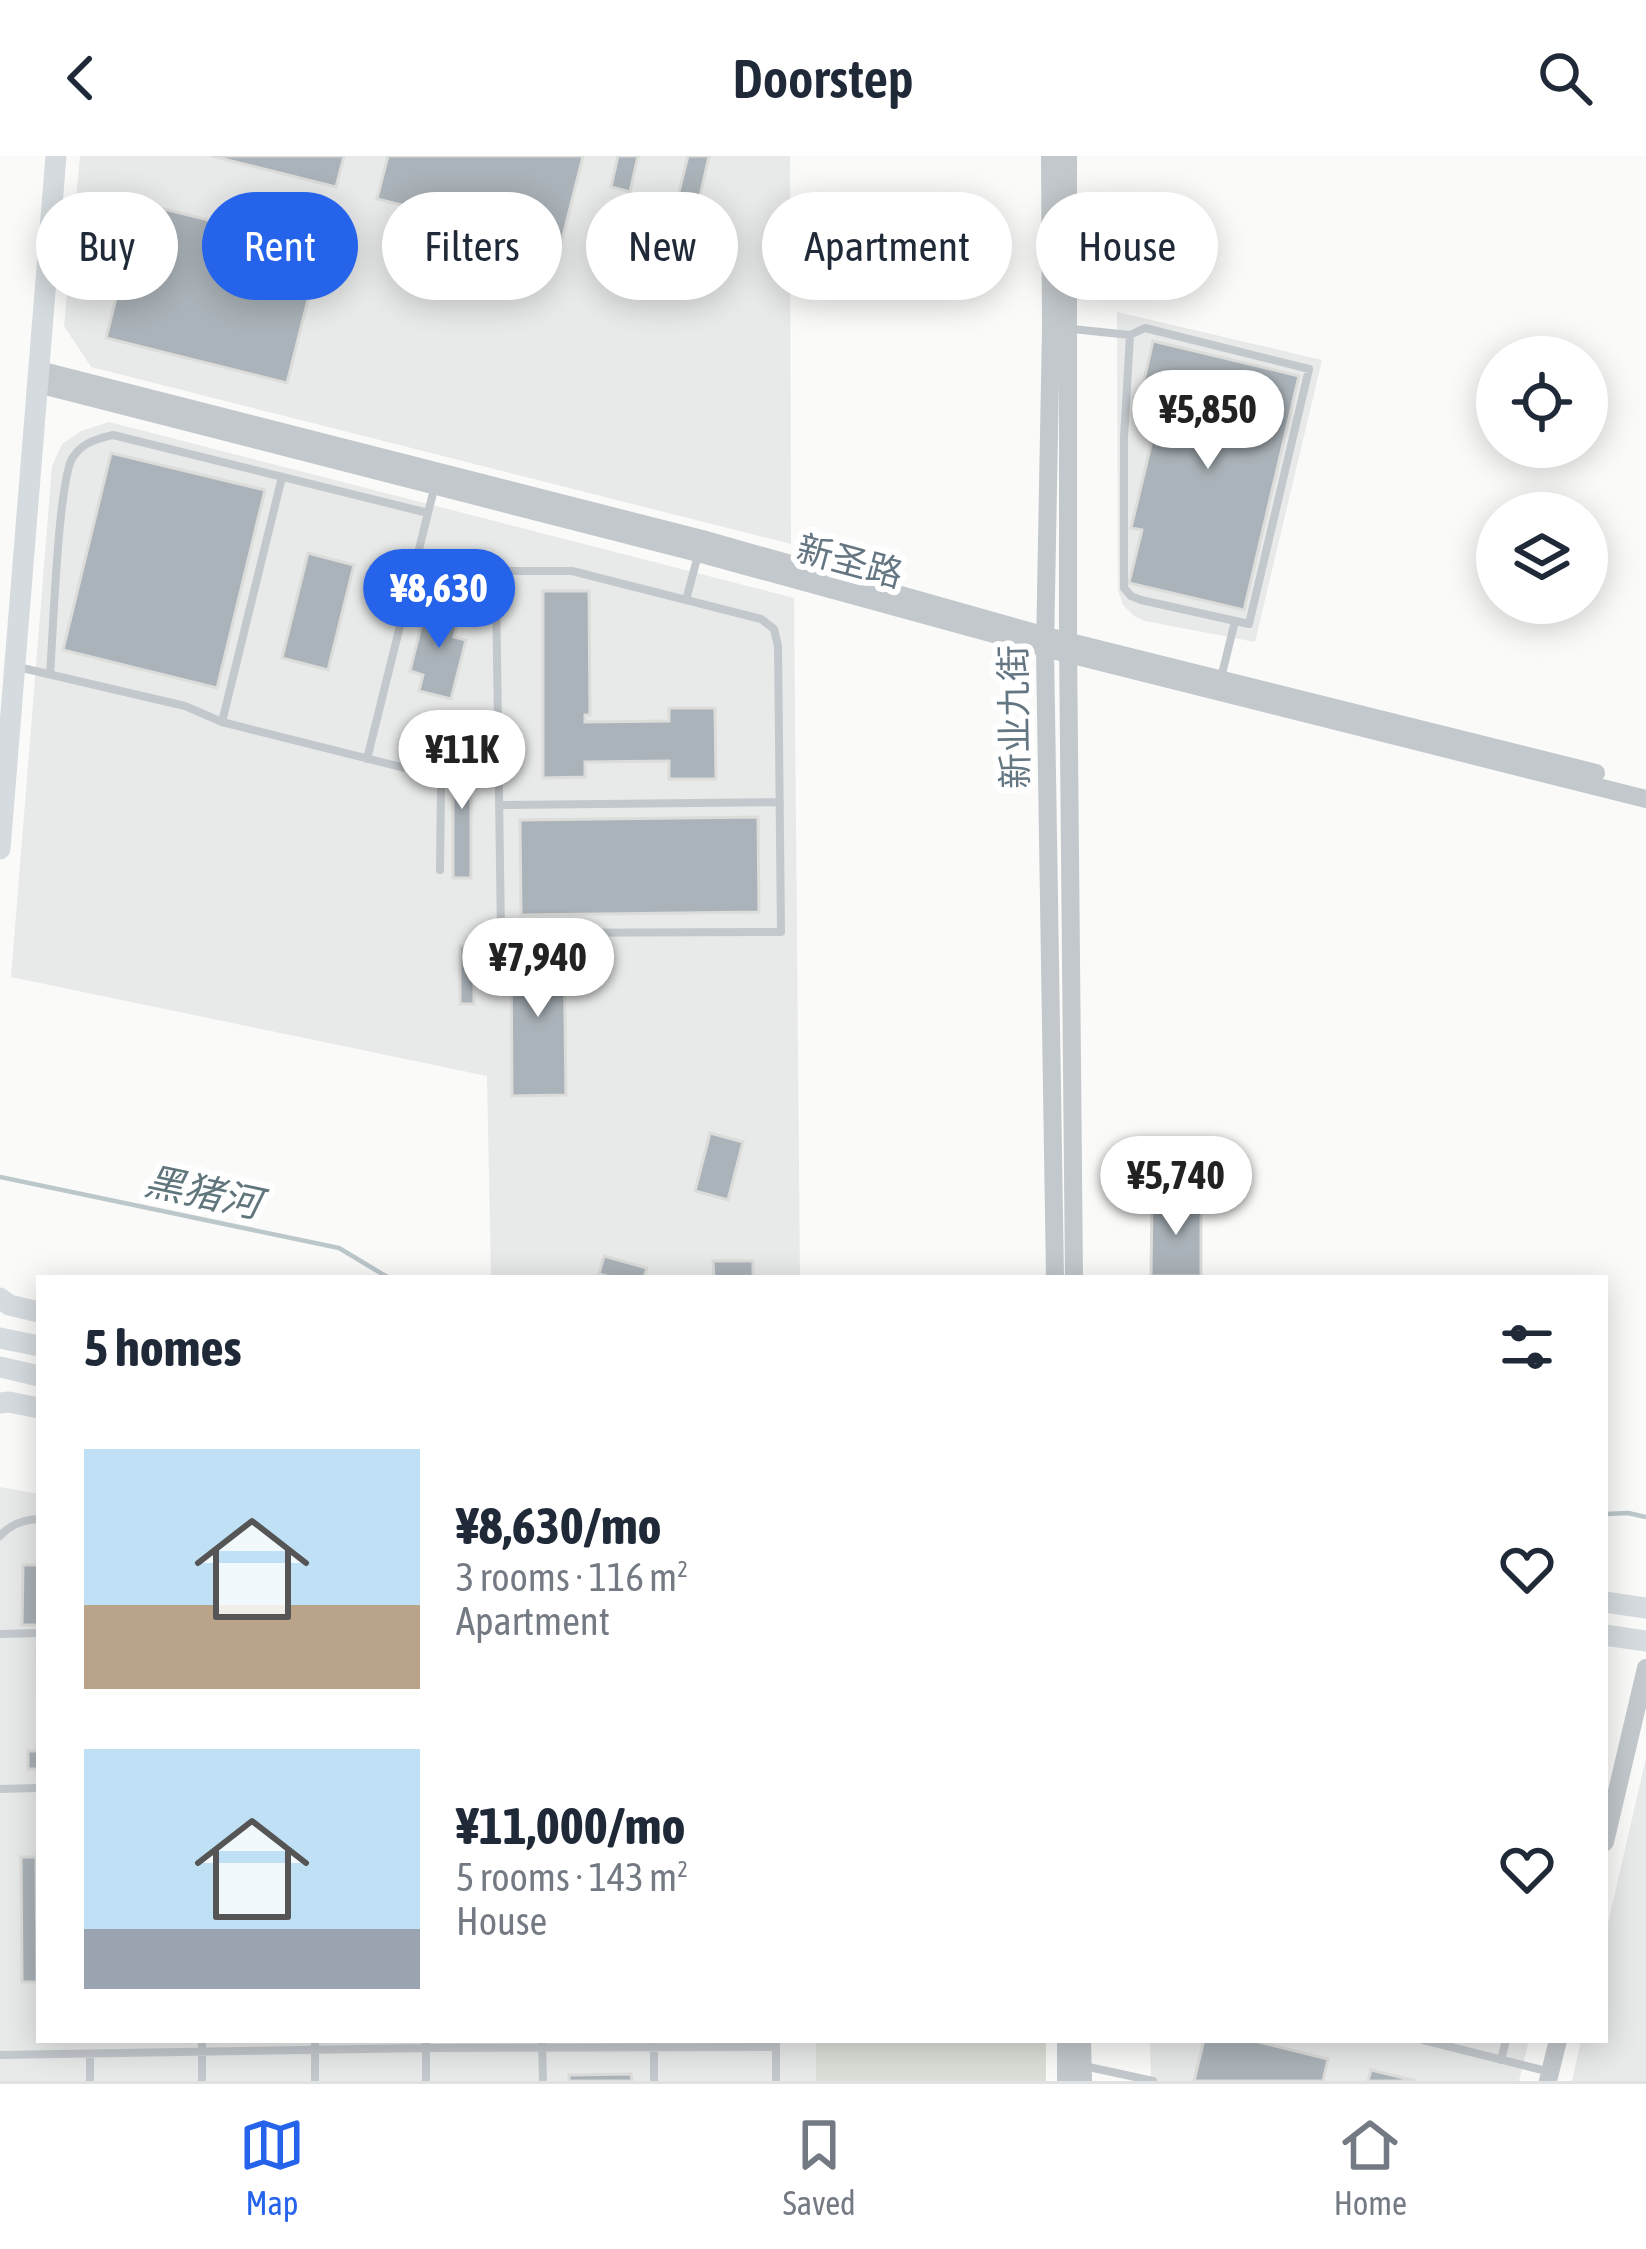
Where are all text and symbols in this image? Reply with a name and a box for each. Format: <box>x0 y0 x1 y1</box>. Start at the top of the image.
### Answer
icon: back <box>48 45 114 111</box>
icon: search <box>1532 45 1598 111</box>
text: Doorstep <box>732 48 914 109</box>
chip: Buy <box>36 192 178 300</box>
chip: Rent <box>202 192 358 300</box>
chip: Filters <box>382 192 562 300</box>
chip: New <box>586 192 738 300</box>
chip: Apartment <box>762 192 1012 300</box>
chip: House <box>1036 192 1218 300</box>
map controls <box>1476 336 1608 624</box>
button: locate <box>1476 336 1608 468</box>
pin: ¥5,850 <box>1110 370 1306 472</box>
text: ¥5,850 <box>1159 387 1257 431</box>
button: layers <box>1476 492 1608 624</box>
street label: 新圣路 <box>792 527 908 595</box>
pin: ¥8,630 <box>341 549 537 651</box>
text: ¥8,630 <box>390 566 488 610</box>
street label: 新业九街 <box>992 645 1036 789</box>
pin: ¥11K <box>391 710 533 812</box>
text: ¥11K <box>425 727 499 771</box>
pin: ¥7,940 <box>440 918 636 1020</box>
text: ¥7,940 <box>489 935 587 979</box>
pin: ¥5,740 <box>1078 1136 1274 1238</box>
text: ¥5,740 <box>1127 1153 1225 1197</box>
water label: 黑猪河 <box>141 1158 272 1227</box>
icon: filters <box>1494 1314 1560 1380</box>
text: 5 homes <box>84 1318 242 1377</box>
text: ¥8,630/mo <box>456 1496 662 1555</box>
icon: home <box>180 1497 324 1641</box>
icon: heart <box>1494 1536 1560 1602</box>
text: 3 rooms · 116 m² <box>456 1555 688 1599</box>
text: Apartment <box>456 1599 610 1643</box>
text: ¥11,000/mo <box>456 1796 686 1855</box>
icon: home <box>180 1797 324 1941</box>
icon: heart <box>1494 1836 1560 1902</box>
text: 5 rooms · 143 m² <box>456 1855 688 1899</box>
text: House <box>456 1899 547 1943</box>
tab: Map <box>239 2112 305 2222</box>
tab: Saved <box>783 2112 856 2222</box>
tab: Home <box>1334 2112 1407 2222</box>

